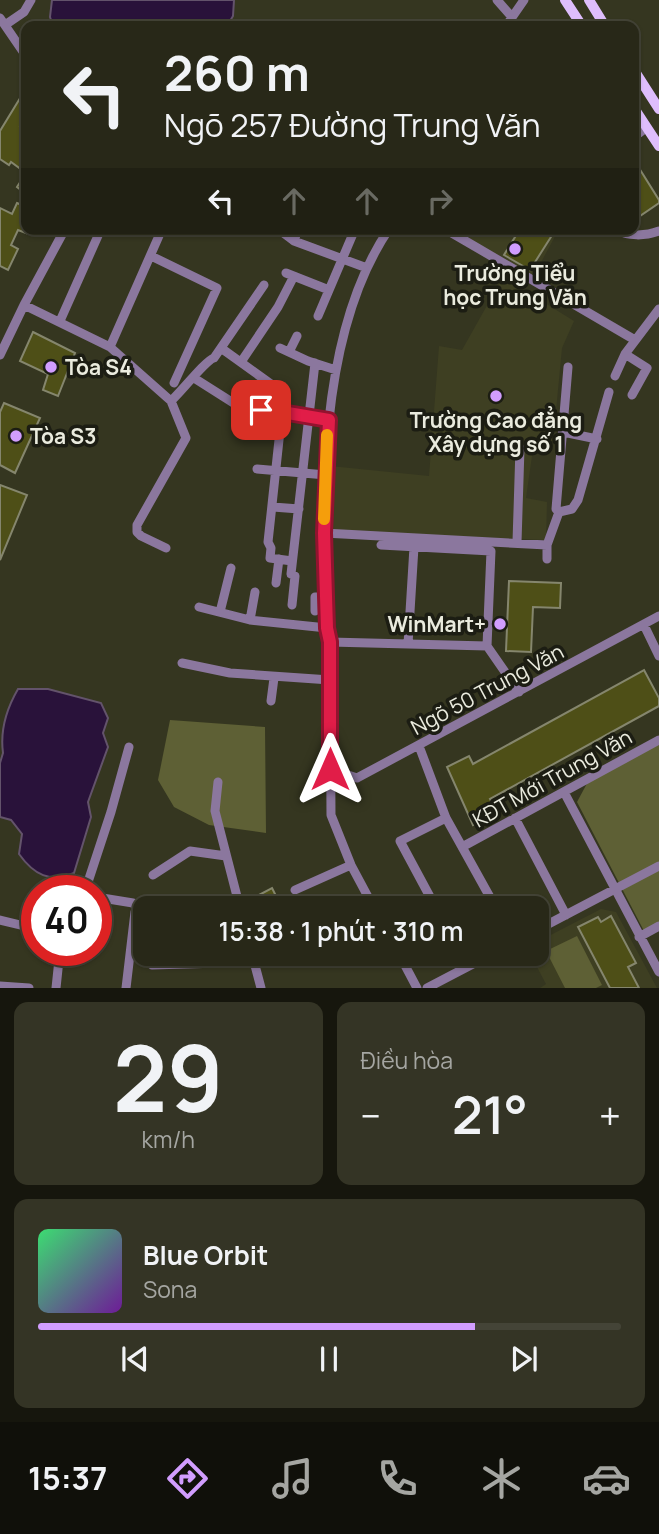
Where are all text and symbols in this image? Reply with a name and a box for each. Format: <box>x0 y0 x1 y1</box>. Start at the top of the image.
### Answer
text: 260 m <box>164 39 310 106</box>
icon: left <box>49 49 140 140</box>
text: Ngõ 257 Đường Trung Văn <box>164 103 541 147</box>
icon: left <box>202 182 240 220</box>
icon: ahead <box>275 182 313 220</box>
icon: ahead <box>348 182 386 220</box>
icon: right <box>421 182 459 220</box>
marker: Trường Tiểu học Trung Văn <box>507 241 523 257</box>
place label: Trường Tiểu học Trung Văn <box>443 259 587 311</box>
place label: Tòa S4 <box>65 353 132 381</box>
marker: Tòa S4 <box>43 359 59 375</box>
pin <box>231 380 291 440</box>
marker: Trường Cao đẳng Xây dựng số 1 <box>488 388 504 404</box>
icon: arrive <box>242 391 280 429</box>
place label: Trường Cao đẳng Xây dựng số 1 <box>410 405 582 458</box>
place label: Tòa S3 <box>30 422 96 450</box>
marker: Tòa S3 <box>8 428 24 444</box>
place label: WinMart+ <box>387 610 486 638</box>
marker: WinMart+ <box>492 616 508 632</box>
street label: Ngõ 50 Trung Văn <box>406 637 568 741</box>
street label: KĐT Mới Trung Văn <box>467 723 637 833</box>
position arrow <box>293 732 367 806</box>
speed limit sign: 40 <box>21 875 112 966</box>
text: 15:38 · 1 phút · 310 m <box>219 913 463 949</box>
text: 29 <box>113 1015 224 1139</box>
text: Điều hòa <box>361 1044 453 1076</box>
text: 21° <box>452 1079 528 1150</box>
text: − <box>361 1089 381 1141</box>
text: + <box>599 1089 621 1141</box>
text: km/h <box>142 1123 195 1155</box>
text: Blue Orbit <box>143 1237 268 1273</box>
text: Sona <box>143 1273 197 1305</box>
icon: previous <box>116 1340 154 1378</box>
icon: pause <box>310 1340 348 1378</box>
icon: next <box>505 1340 543 1378</box>
icon: directions <box>163 1454 212 1503</box>
icon: music <box>268 1454 317 1503</box>
icon: phone <box>373 1454 422 1503</box>
icon: climate <box>477 1454 526 1503</box>
icon: car <box>582 1454 631 1503</box>
text: 15:37 <box>28 1456 107 1500</box>

